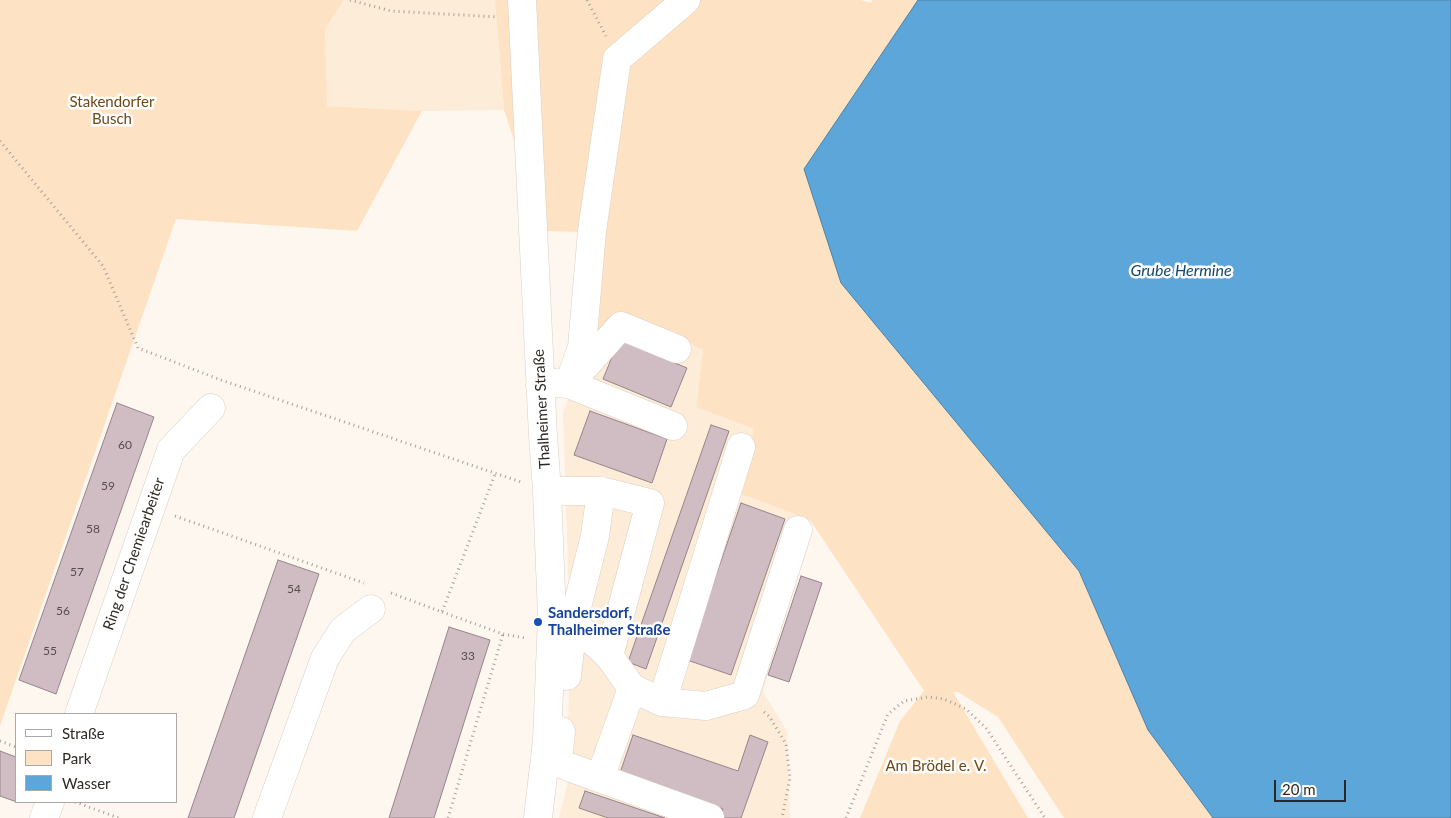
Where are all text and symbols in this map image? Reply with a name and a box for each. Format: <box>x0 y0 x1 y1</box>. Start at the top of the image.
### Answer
park label: Stakendorfer Busch <box>70 93 154 128</box>
water label: Grube Hermine <box>1130 261 1232 281</box>
street label: Thalheimer Straße <box>530 349 554 469</box>
house number: 60 <box>118 438 132 452</box>
street label: Ring der Chemiearbeiter <box>99 475 169 633</box>
house number: 59 <box>101 479 115 493</box>
house number: 58 <box>86 522 100 536</box>
house number: 57 <box>70 565 84 579</box>
house number: 54 <box>287 582 301 596</box>
house number: 56 <box>56 604 70 618</box>
place label: Sandersdorf, Thalheimer Straße <box>548 604 670 639</box>
marker: Sandersdorf, Thalheimer Straße <box>532 616 544 628</box>
house number: 55 <box>43 644 57 658</box>
house number: 33 <box>461 649 475 663</box>
legend <box>15 713 178 803</box>
text: Straße <box>62 724 105 742</box>
text: Park <box>62 749 91 767</box>
park label: Am Brödel e. V. <box>885 757 987 775</box>
scale bar <box>1276 770 1348 802</box>
text: Wasser <box>62 774 111 792</box>
text: 20 m <box>1282 780 1316 798</box>

